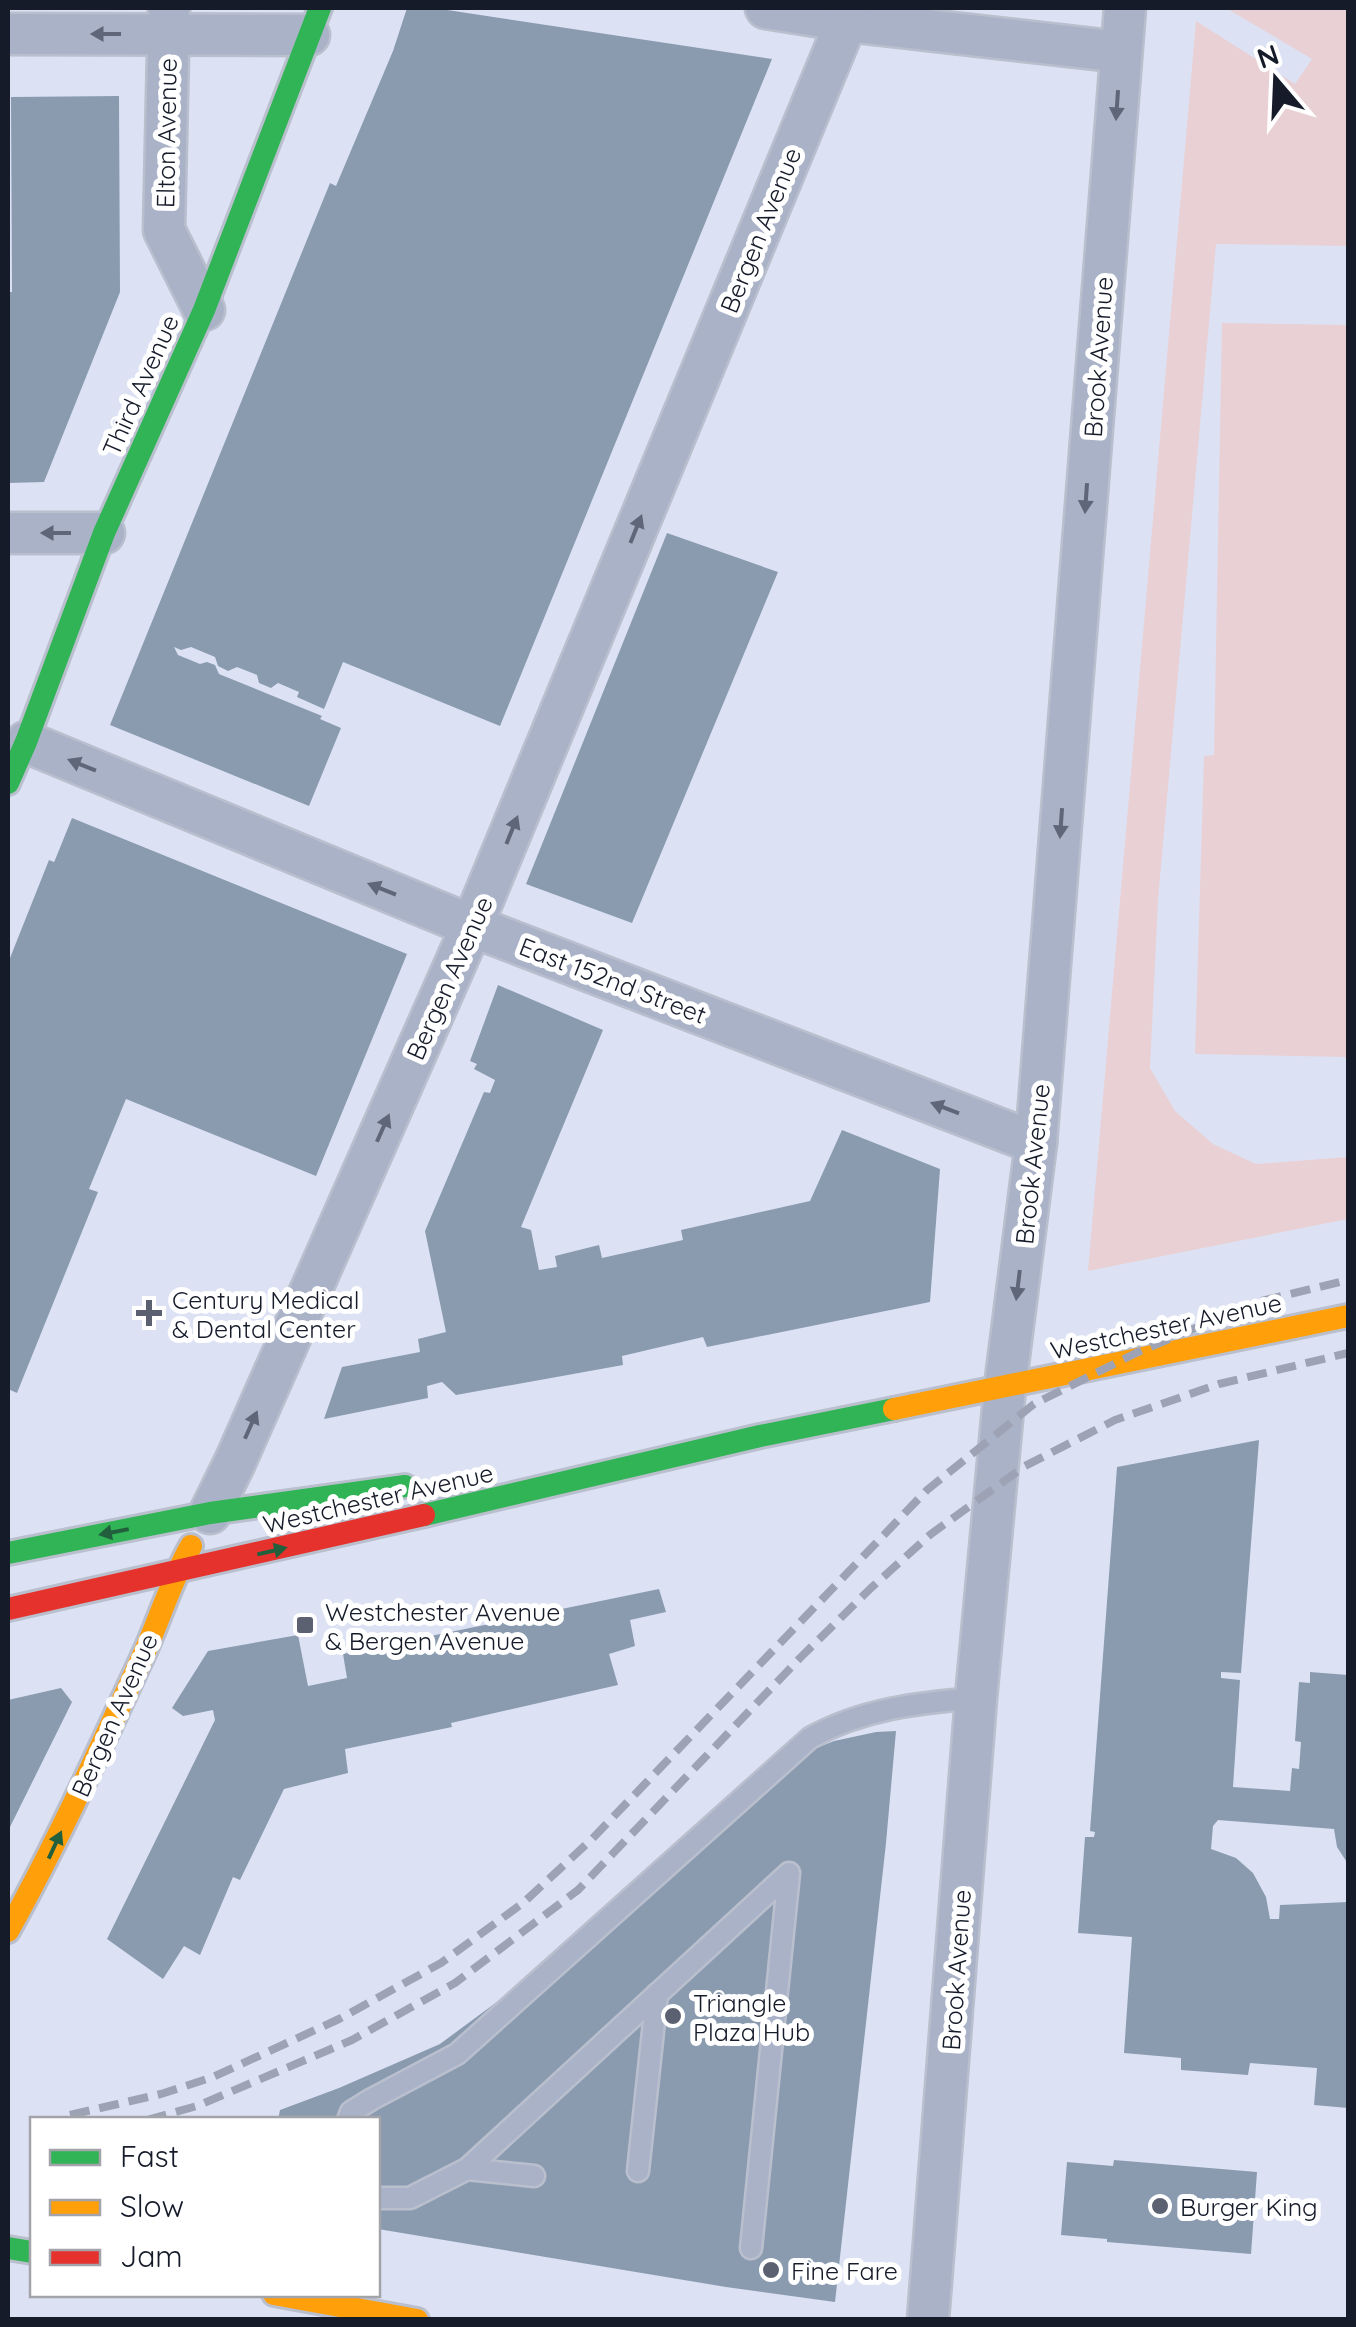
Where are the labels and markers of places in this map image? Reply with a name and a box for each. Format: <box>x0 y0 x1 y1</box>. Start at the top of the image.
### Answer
place label: Century Medical & Dental Center <box>172 1284 359 1344</box>
marker: Century Medical & Dental Center <box>136 1300 162 1326</box>
place label: Westchester Avenue & Bergen Avenue <box>325 1596 560 1656</box>
marker: Westchester Avenue & Bergen Avenue <box>294 1614 316 1636</box>
place label: Triangle Plaza Hub <box>693 1987 810 2047</box>
marker: Triangle Plaza Hub <box>662 2005 684 2027</box>
place label: Burger King <box>1180 2191 1318 2222</box>
marker: Burger King <box>1149 2195 1171 2217</box>
place label: Fine Fare <box>791 2255 898 2286</box>
marker: Fine Fare <box>760 2259 782 2281</box>

